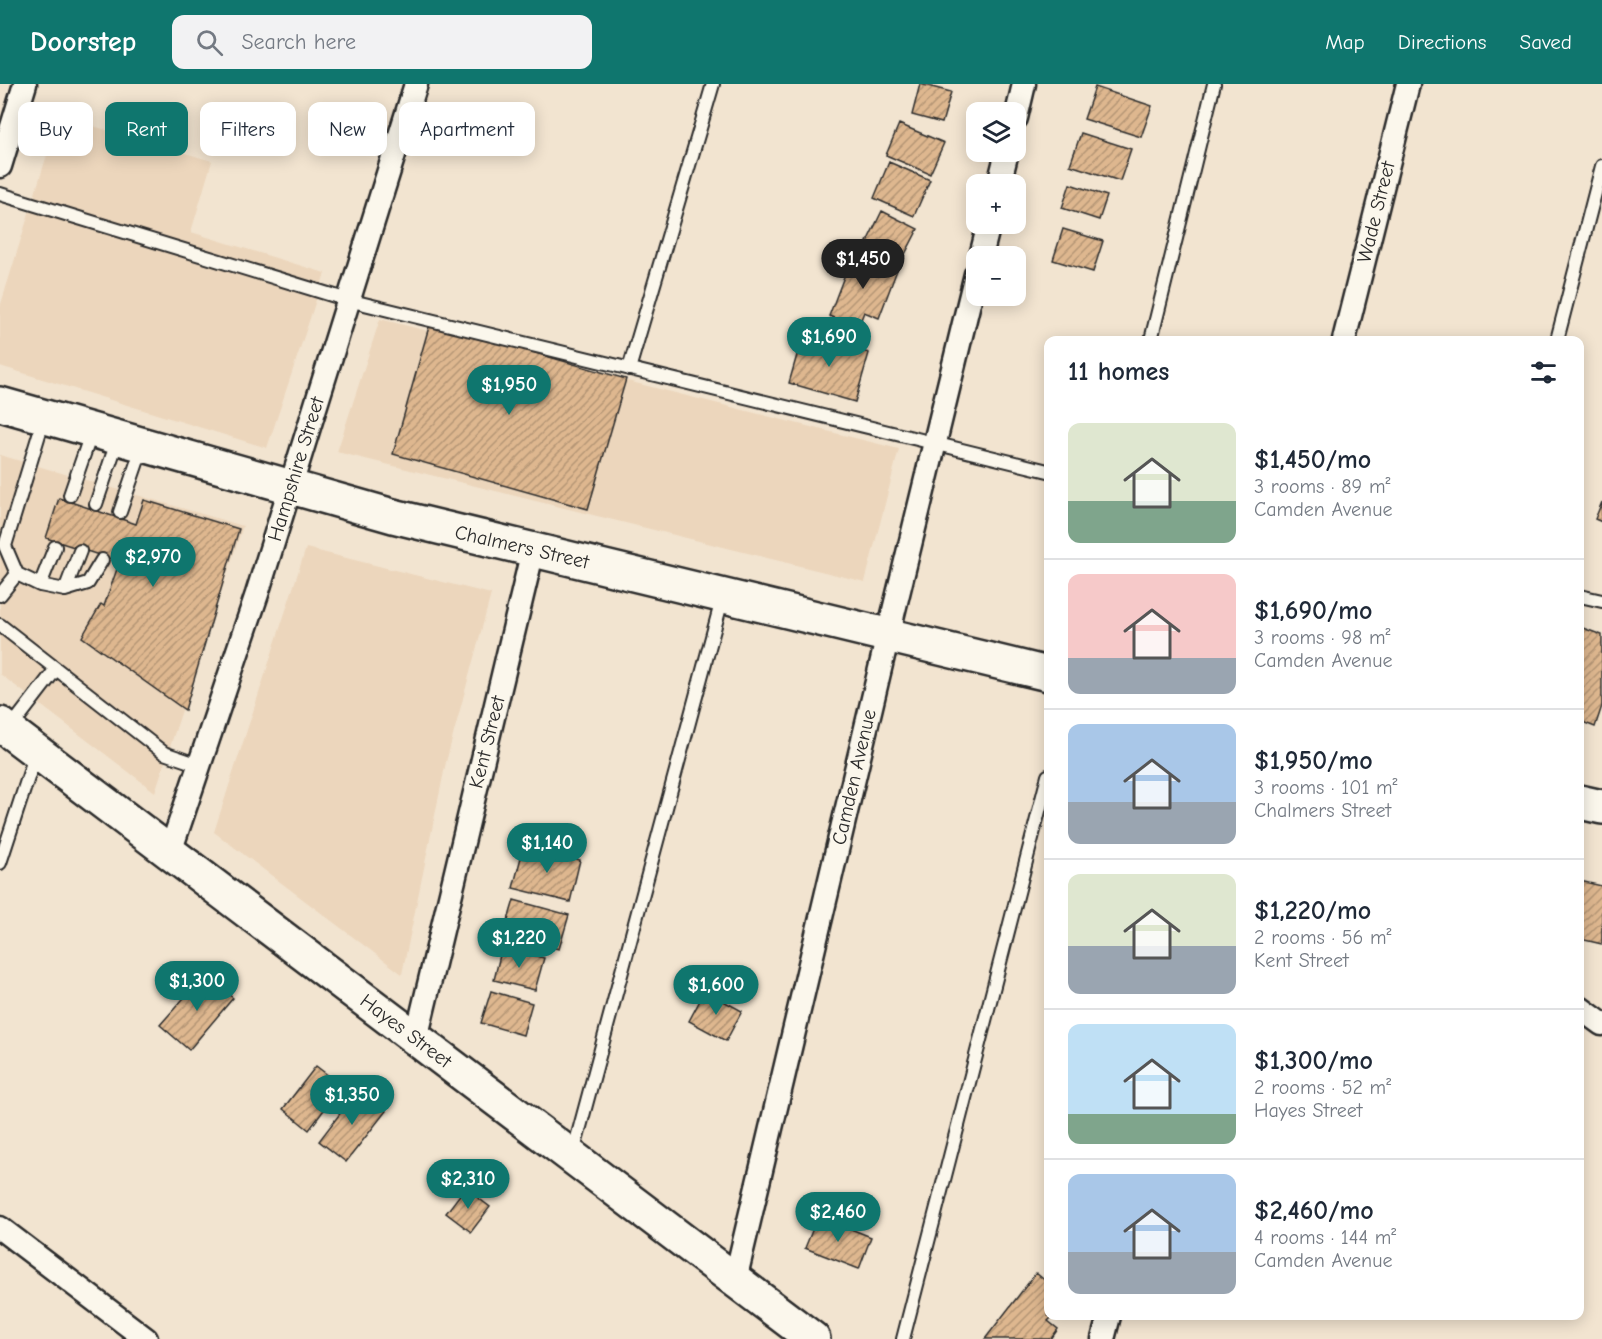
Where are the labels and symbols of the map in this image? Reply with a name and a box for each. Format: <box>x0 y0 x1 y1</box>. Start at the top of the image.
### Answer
street label: Wade Street <box>1352 158 1400 265</box>
pin: $1,450 <box>814 239 912 290</box>
pin: $1,690 <box>780 317 878 368</box>
pin: $1,950 <box>460 365 558 416</box>
street label: Hampshire Street <box>263 393 329 544</box>
street label: Chalmers Street <box>453 520 593 574</box>
pin: $2,970 <box>104 537 202 588</box>
street label: Kent Street <box>464 692 510 791</box>
street label: Camden Avenue <box>827 707 881 847</box>
pin: $1,140 <box>498 823 596 874</box>
pin: $1,220 <box>470 918 568 969</box>
pin: $1,300 <box>148 961 246 1012</box>
pin: $1,600 <box>667 965 765 1016</box>
street label: Hayes Street <box>356 989 457 1074</box>
pin: $1,350 <box>303 1075 401 1126</box>
pin: $2,310 <box>419 1159 517 1210</box>
pin: $2,460 <box>789 1192 887 1243</box>

